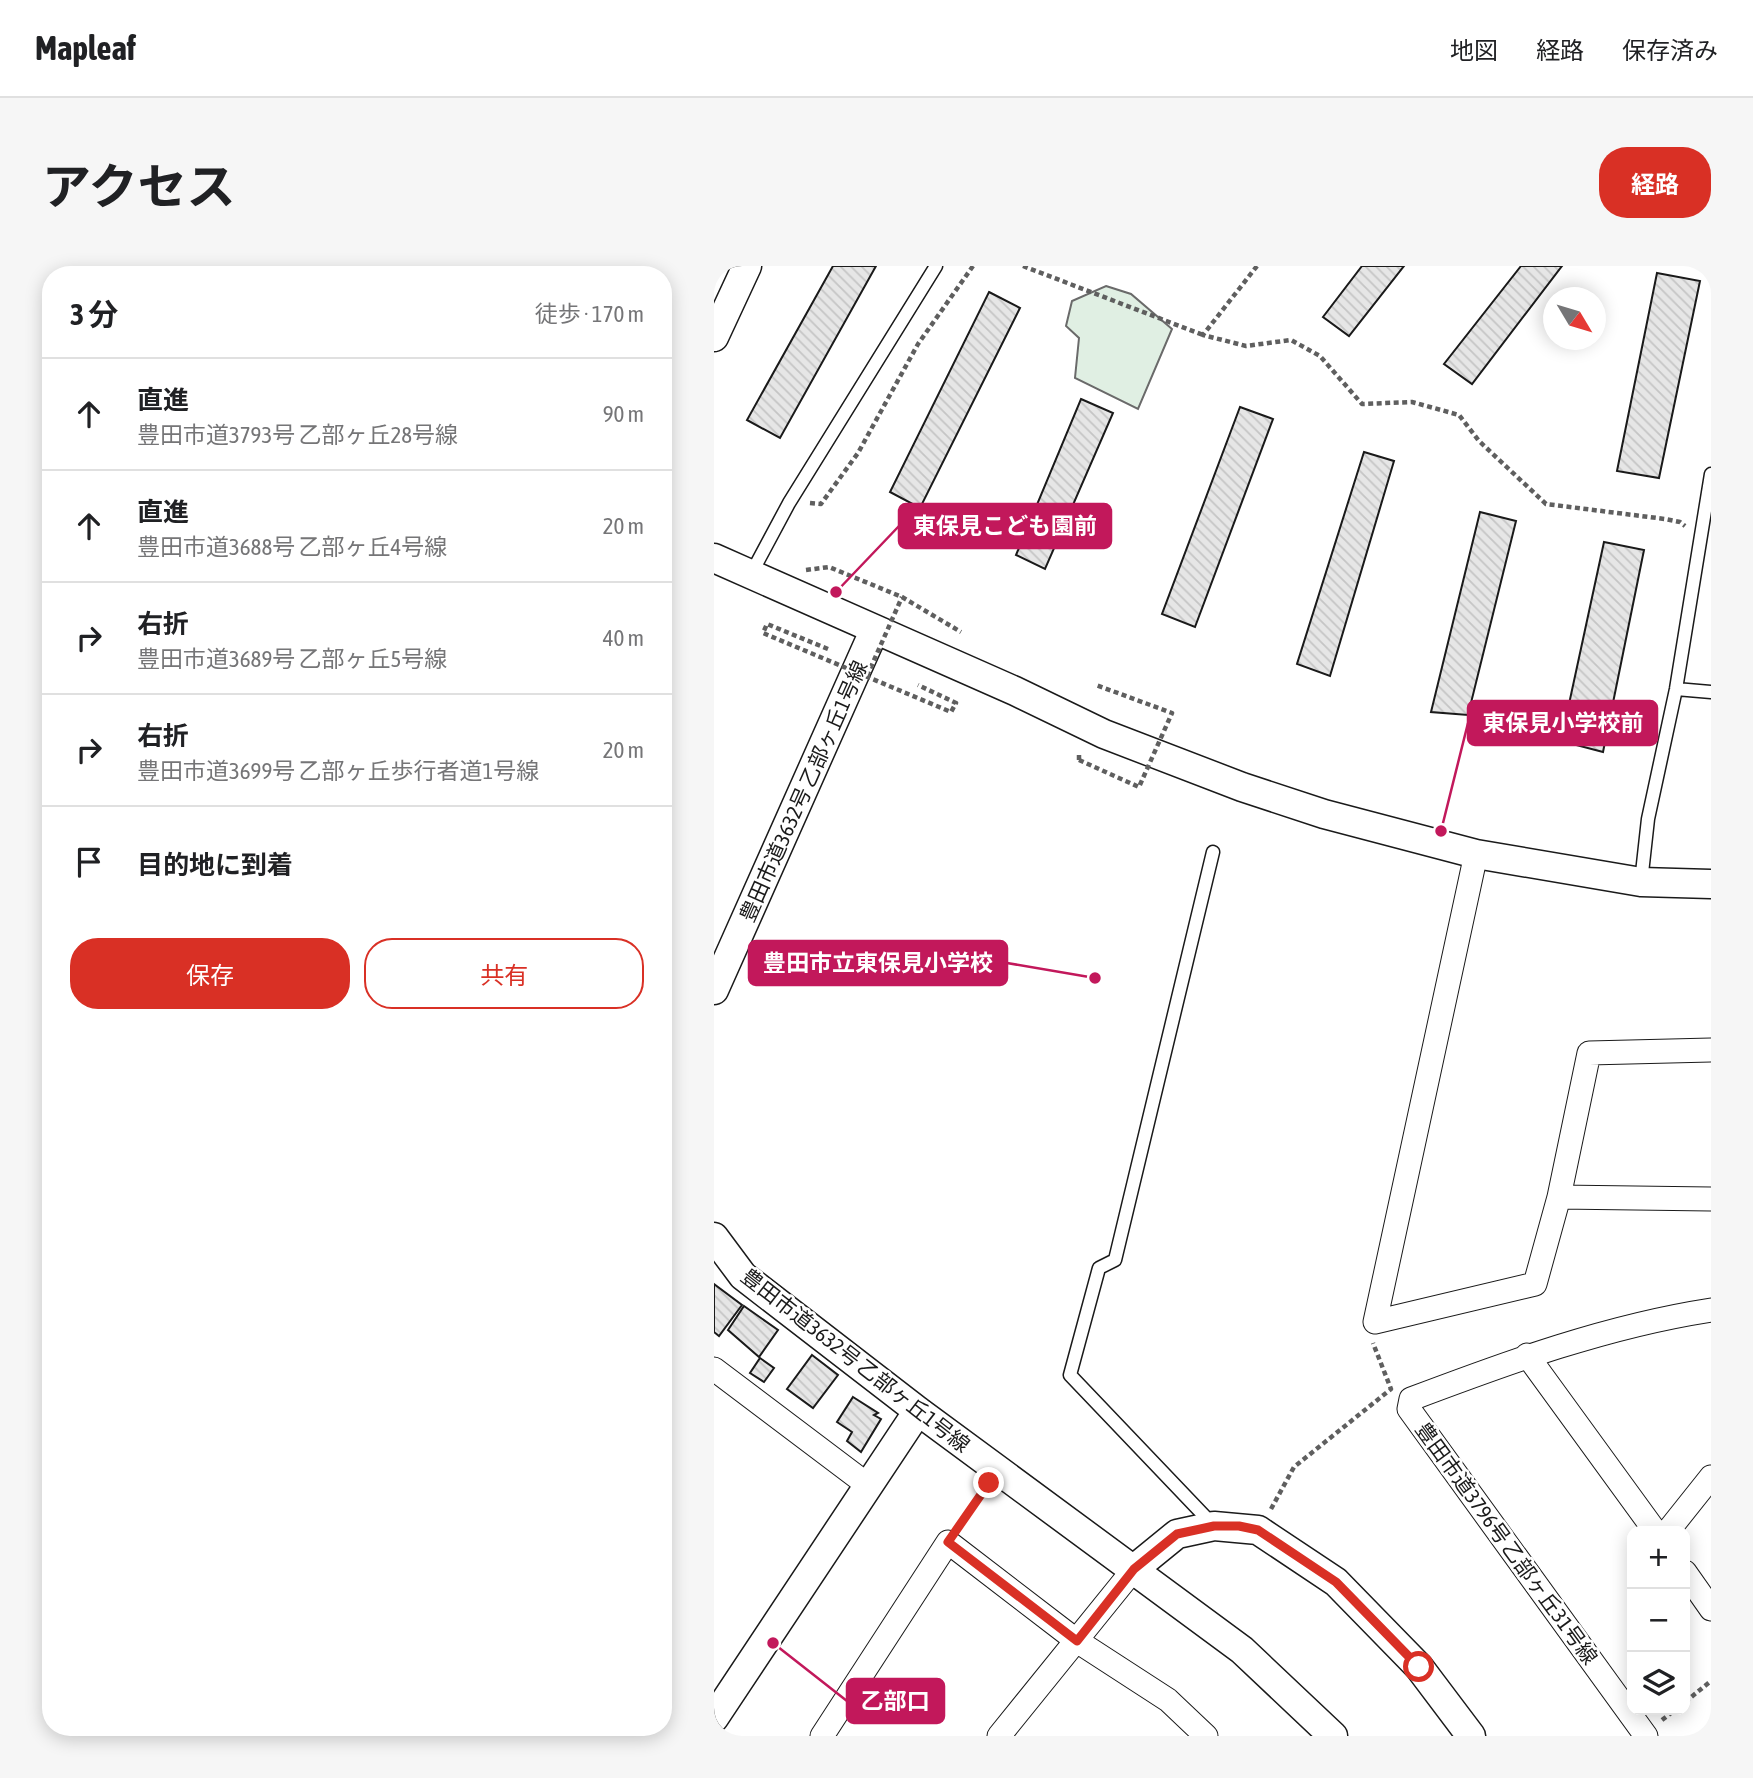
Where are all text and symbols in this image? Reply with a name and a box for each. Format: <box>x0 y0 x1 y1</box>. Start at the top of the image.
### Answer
text: Mapleaf <box>35 29 136 67</box>
text: 地図 <box>1450 37 1498 64</box>
text: 経路 <box>1536 37 1584 64</box>
text: 保存済み <box>1622 37 1718 64</box>
button: 経路 <box>1599 147 1711 218</box>
text: アクセス <box>42 158 236 214</box>
north arrow <box>1543 287 1606 350</box>
text: 3 分 <box>70 297 118 331</box>
text: 徒歩 · 170 m <box>535 301 644 327</box>
text: 直進 <box>137 385 189 415</box>
icon: ahead <box>70 395 108 433</box>
text: 90 m <box>603 401 644 427</box>
text: 豊田市道3793号 乙部ヶ丘28号線 <box>137 422 458 448</box>
text: 直進 <box>137 497 189 527</box>
callout: 東保見こども園前 <box>899 504 1111 548</box>
icon: ahead <box>70 507 108 545</box>
text: 20 m <box>603 513 644 539</box>
text: 東保見こども園前 <box>913 513 1097 539</box>
text: 豊田市道3688号 乙部ヶ丘4号線 <box>137 534 447 560</box>
text: 右折 <box>137 609 189 639</box>
icon: right <box>70 619 108 657</box>
text: 40 m <box>603 625 644 651</box>
text: 豊田市道3689号 乙部ヶ丘5号線 <box>137 646 447 672</box>
street label: 豊田市道3632号 乙部ヶ丘1号線 <box>734 657 872 925</box>
callout: 東保見小学校前 <box>1468 701 1657 745</box>
text: 東保見小学校前 <box>1483 710 1644 736</box>
text: 右折 <box>137 721 189 751</box>
icon: right <box>70 731 108 769</box>
text: 20 m <box>603 737 644 763</box>
text: 豊田市道3699号 乙部ヶ丘歩行者道1号線 <box>137 758 539 784</box>
icon: arrive <box>70 843 108 881</box>
text: 目的地に到着 <box>137 850 293 880</box>
button: 保存 <box>70 938 350 1009</box>
button: 共有 <box>364 938 644 1009</box>
callout: 豊田市立東保見小学校 <box>749 941 1007 985</box>
text: 豊田市立東保見小学校 <box>763 950 993 976</box>
street label: 豊田市道3632号 乙部ヶ丘1号線 <box>737 1263 975 1457</box>
street label: 豊田市道3796号 乙部ヶ丘31号線 <box>1411 1417 1603 1669</box>
route end <box>973 1467 1004 1498</box>
map controls <box>1627 1526 1690 1715</box>
button: + <box>1627 1526 1690 1589</box>
button: − <box>1627 1589 1690 1652</box>
route start <box>1403 1651 1434 1682</box>
button: layers <box>1627 1652 1690 1715</box>
callout: 乙部口 <box>847 1679 944 1723</box>
text: 乙部口 <box>861 1688 930 1714</box>

